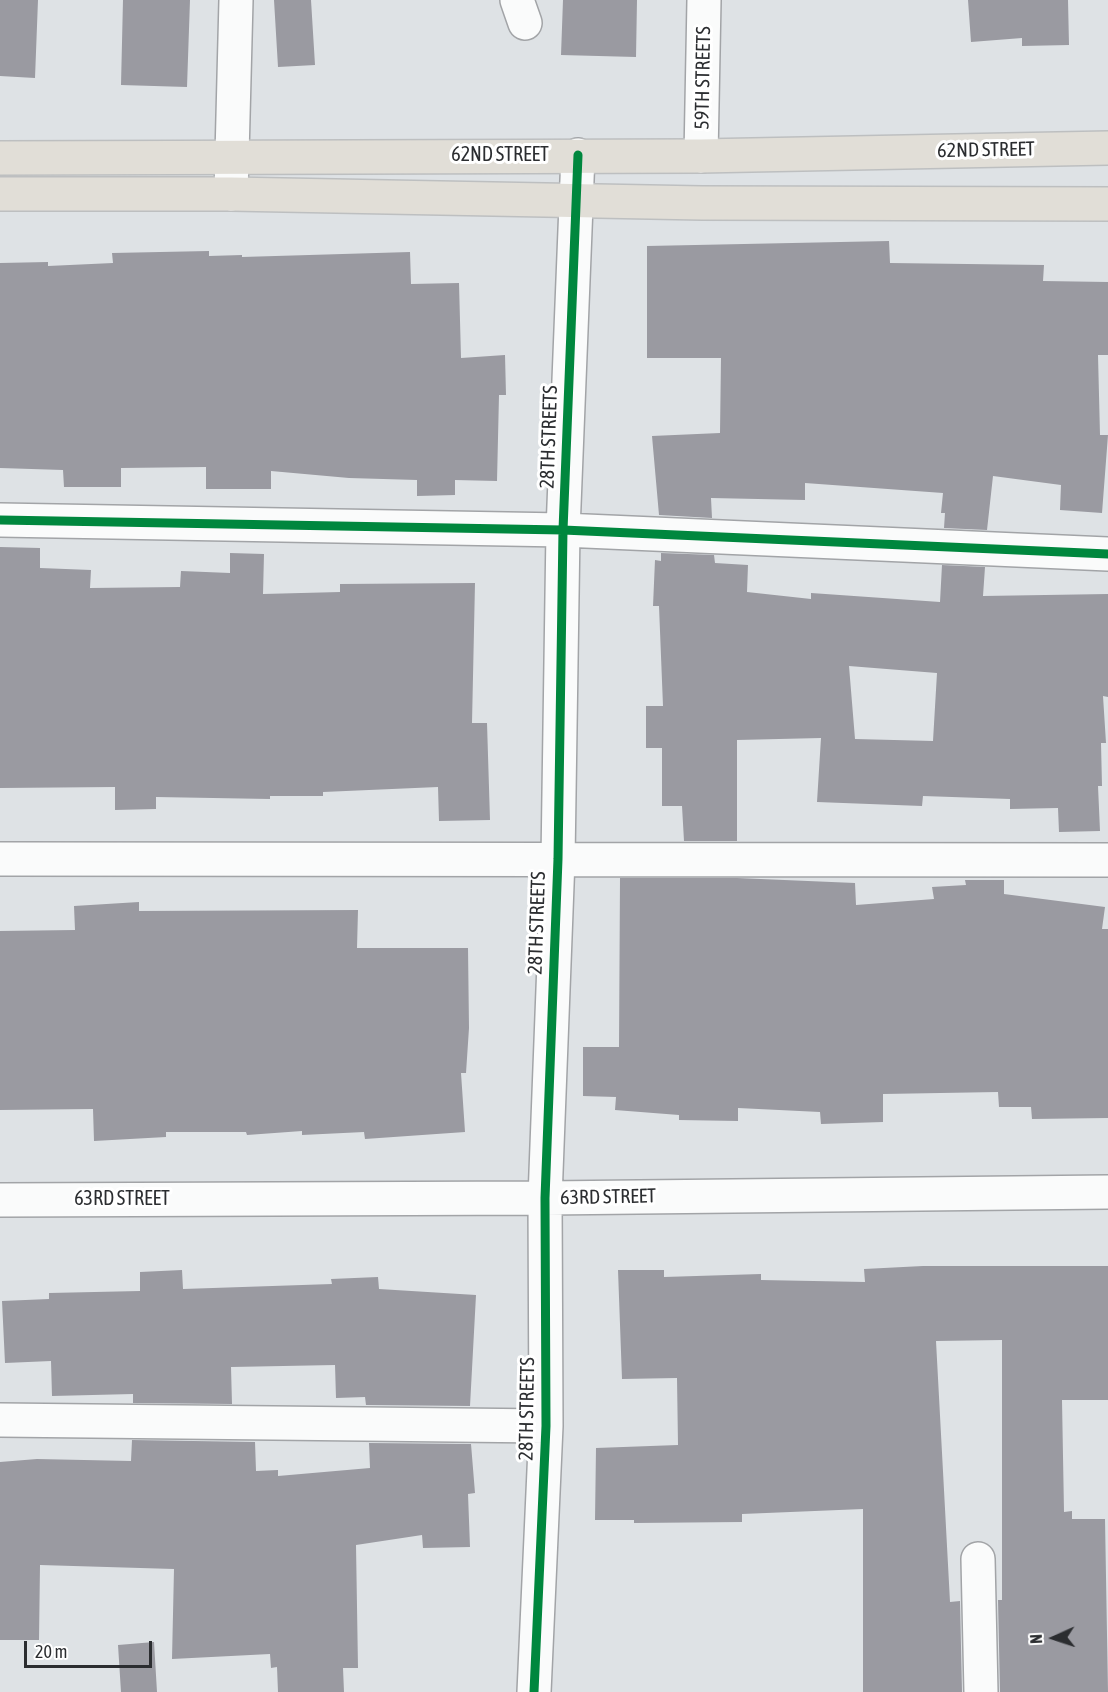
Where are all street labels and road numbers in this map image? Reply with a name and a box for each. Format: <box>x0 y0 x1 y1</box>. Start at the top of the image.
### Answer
street label: 59TH STREETS <box>690 26 716 130</box>
street label: 62ND STREET <box>937 137 1035 163</box>
street label: 62ND STREET <box>451 143 549 167</box>
street label: 28TH STREETS <box>535 385 563 489</box>
street label: 28TH STREETS <box>523 871 551 975</box>
street label: 63RD STREET <box>560 1184 656 1210</box>
street label: 63RD STREET <box>74 1187 170 1211</box>
street label: 28TH STREETS <box>514 1357 540 1461</box>

